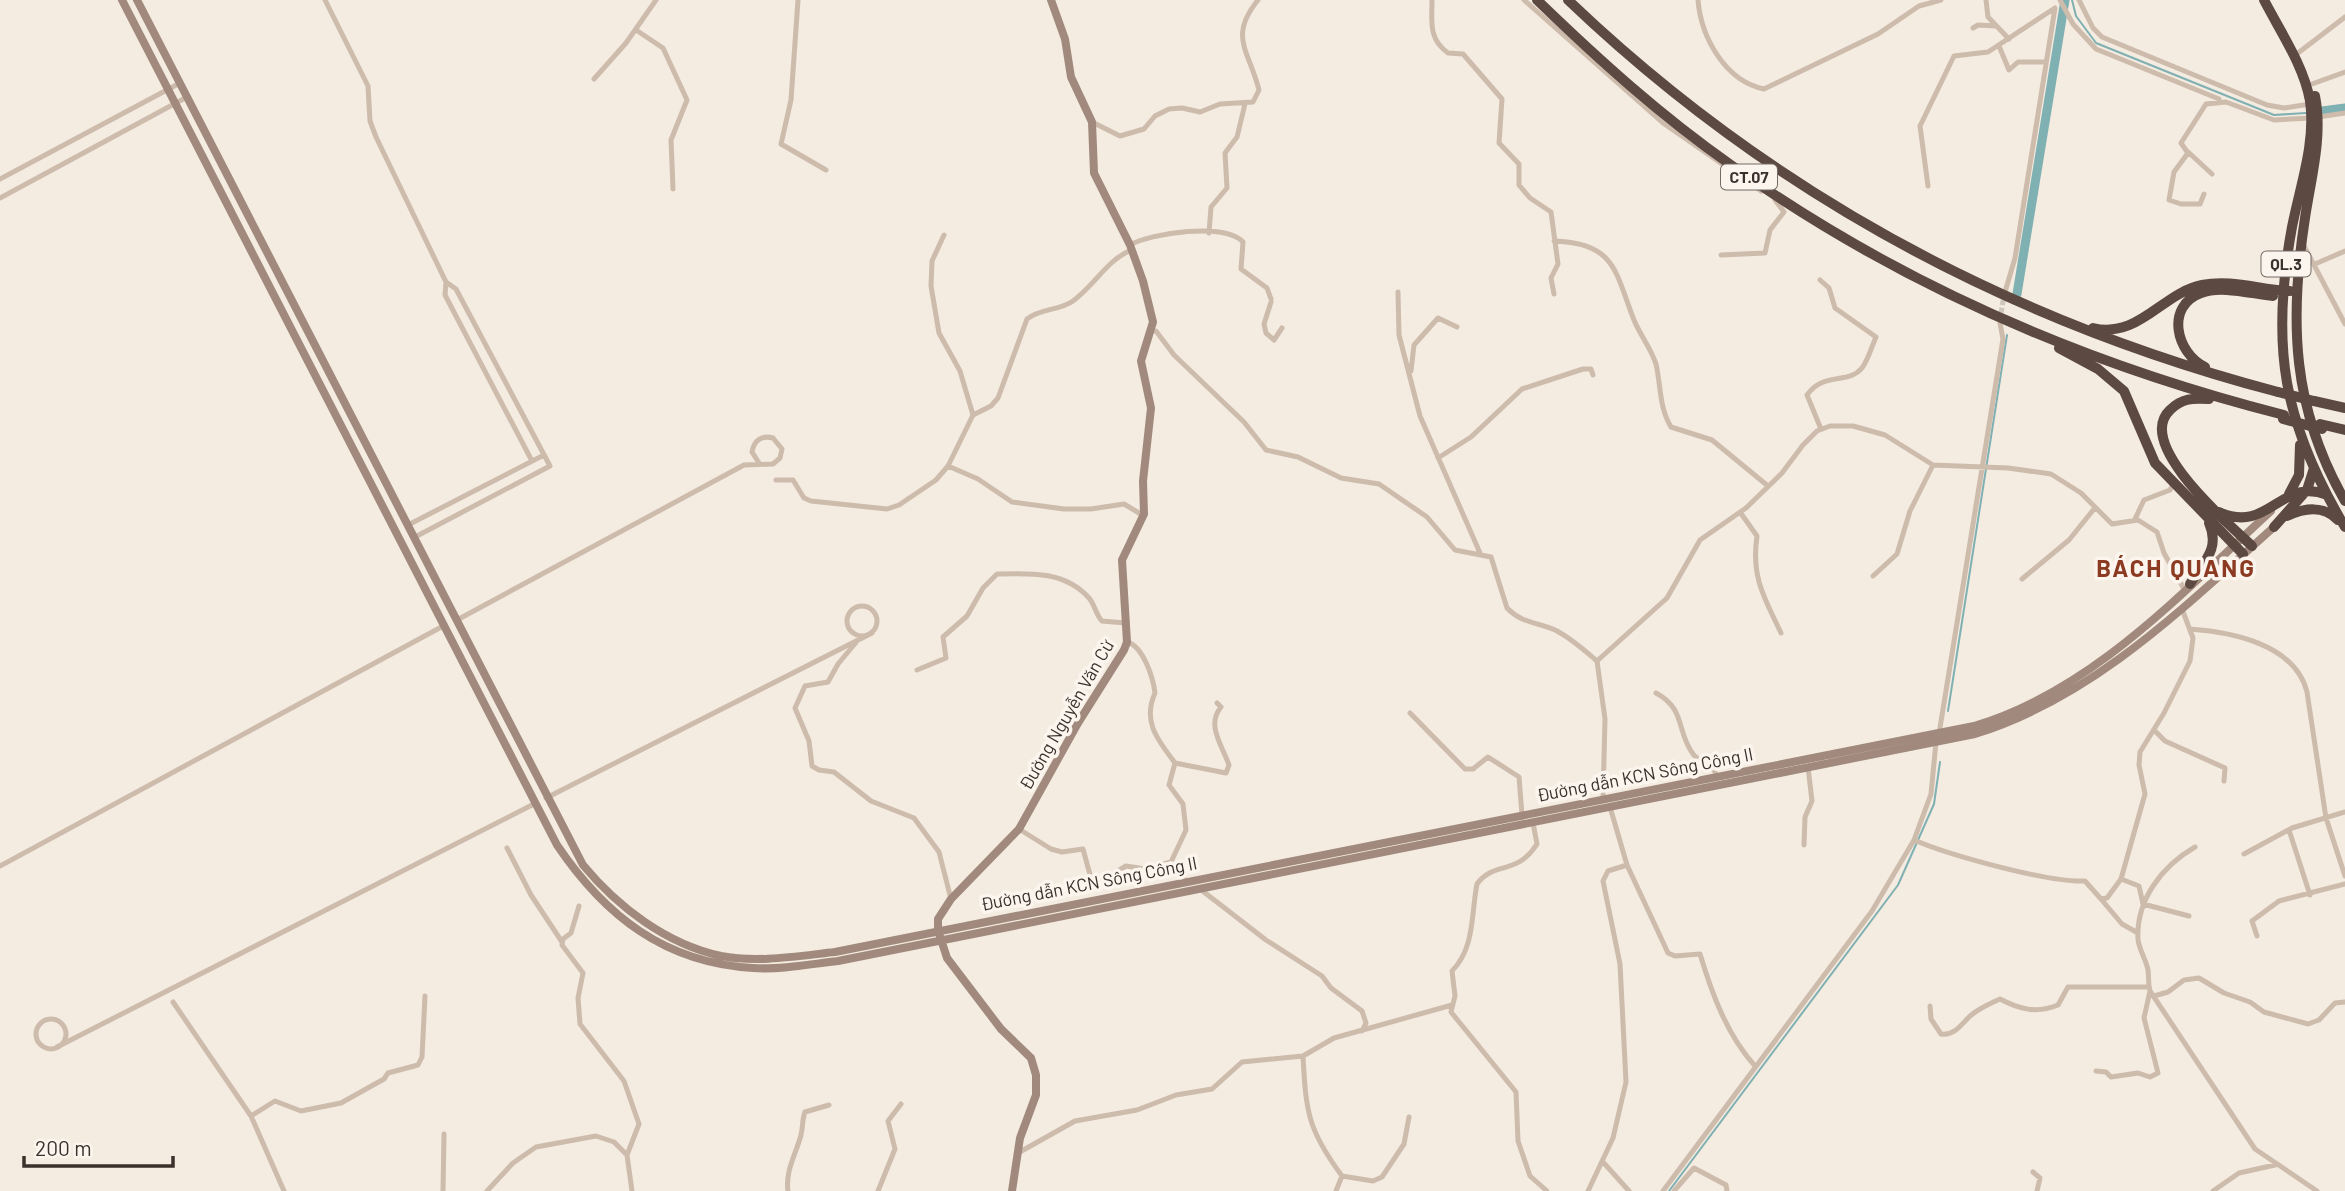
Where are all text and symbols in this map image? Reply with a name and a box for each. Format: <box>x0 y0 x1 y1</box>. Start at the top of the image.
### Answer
road number: CT.07 <box>1721 164 1777 190</box>
road number: QL.3 <box>2262 252 2310 276</box>
district label: BÁCH QUANG <box>2096 553 2256 582</box>
street label: Đường Nguyễn Văn Cừ <box>1014 635 1118 793</box>
street label: Đường dẫn KCN Sông Công II <box>1535 742 1755 806</box>
street label: Đường dẫn KCN Sông Công II <box>979 851 1199 915</box>
scale bar <box>24 1124 173 1168</box>
text: 200 m <box>35 1135 92 1160</box>

